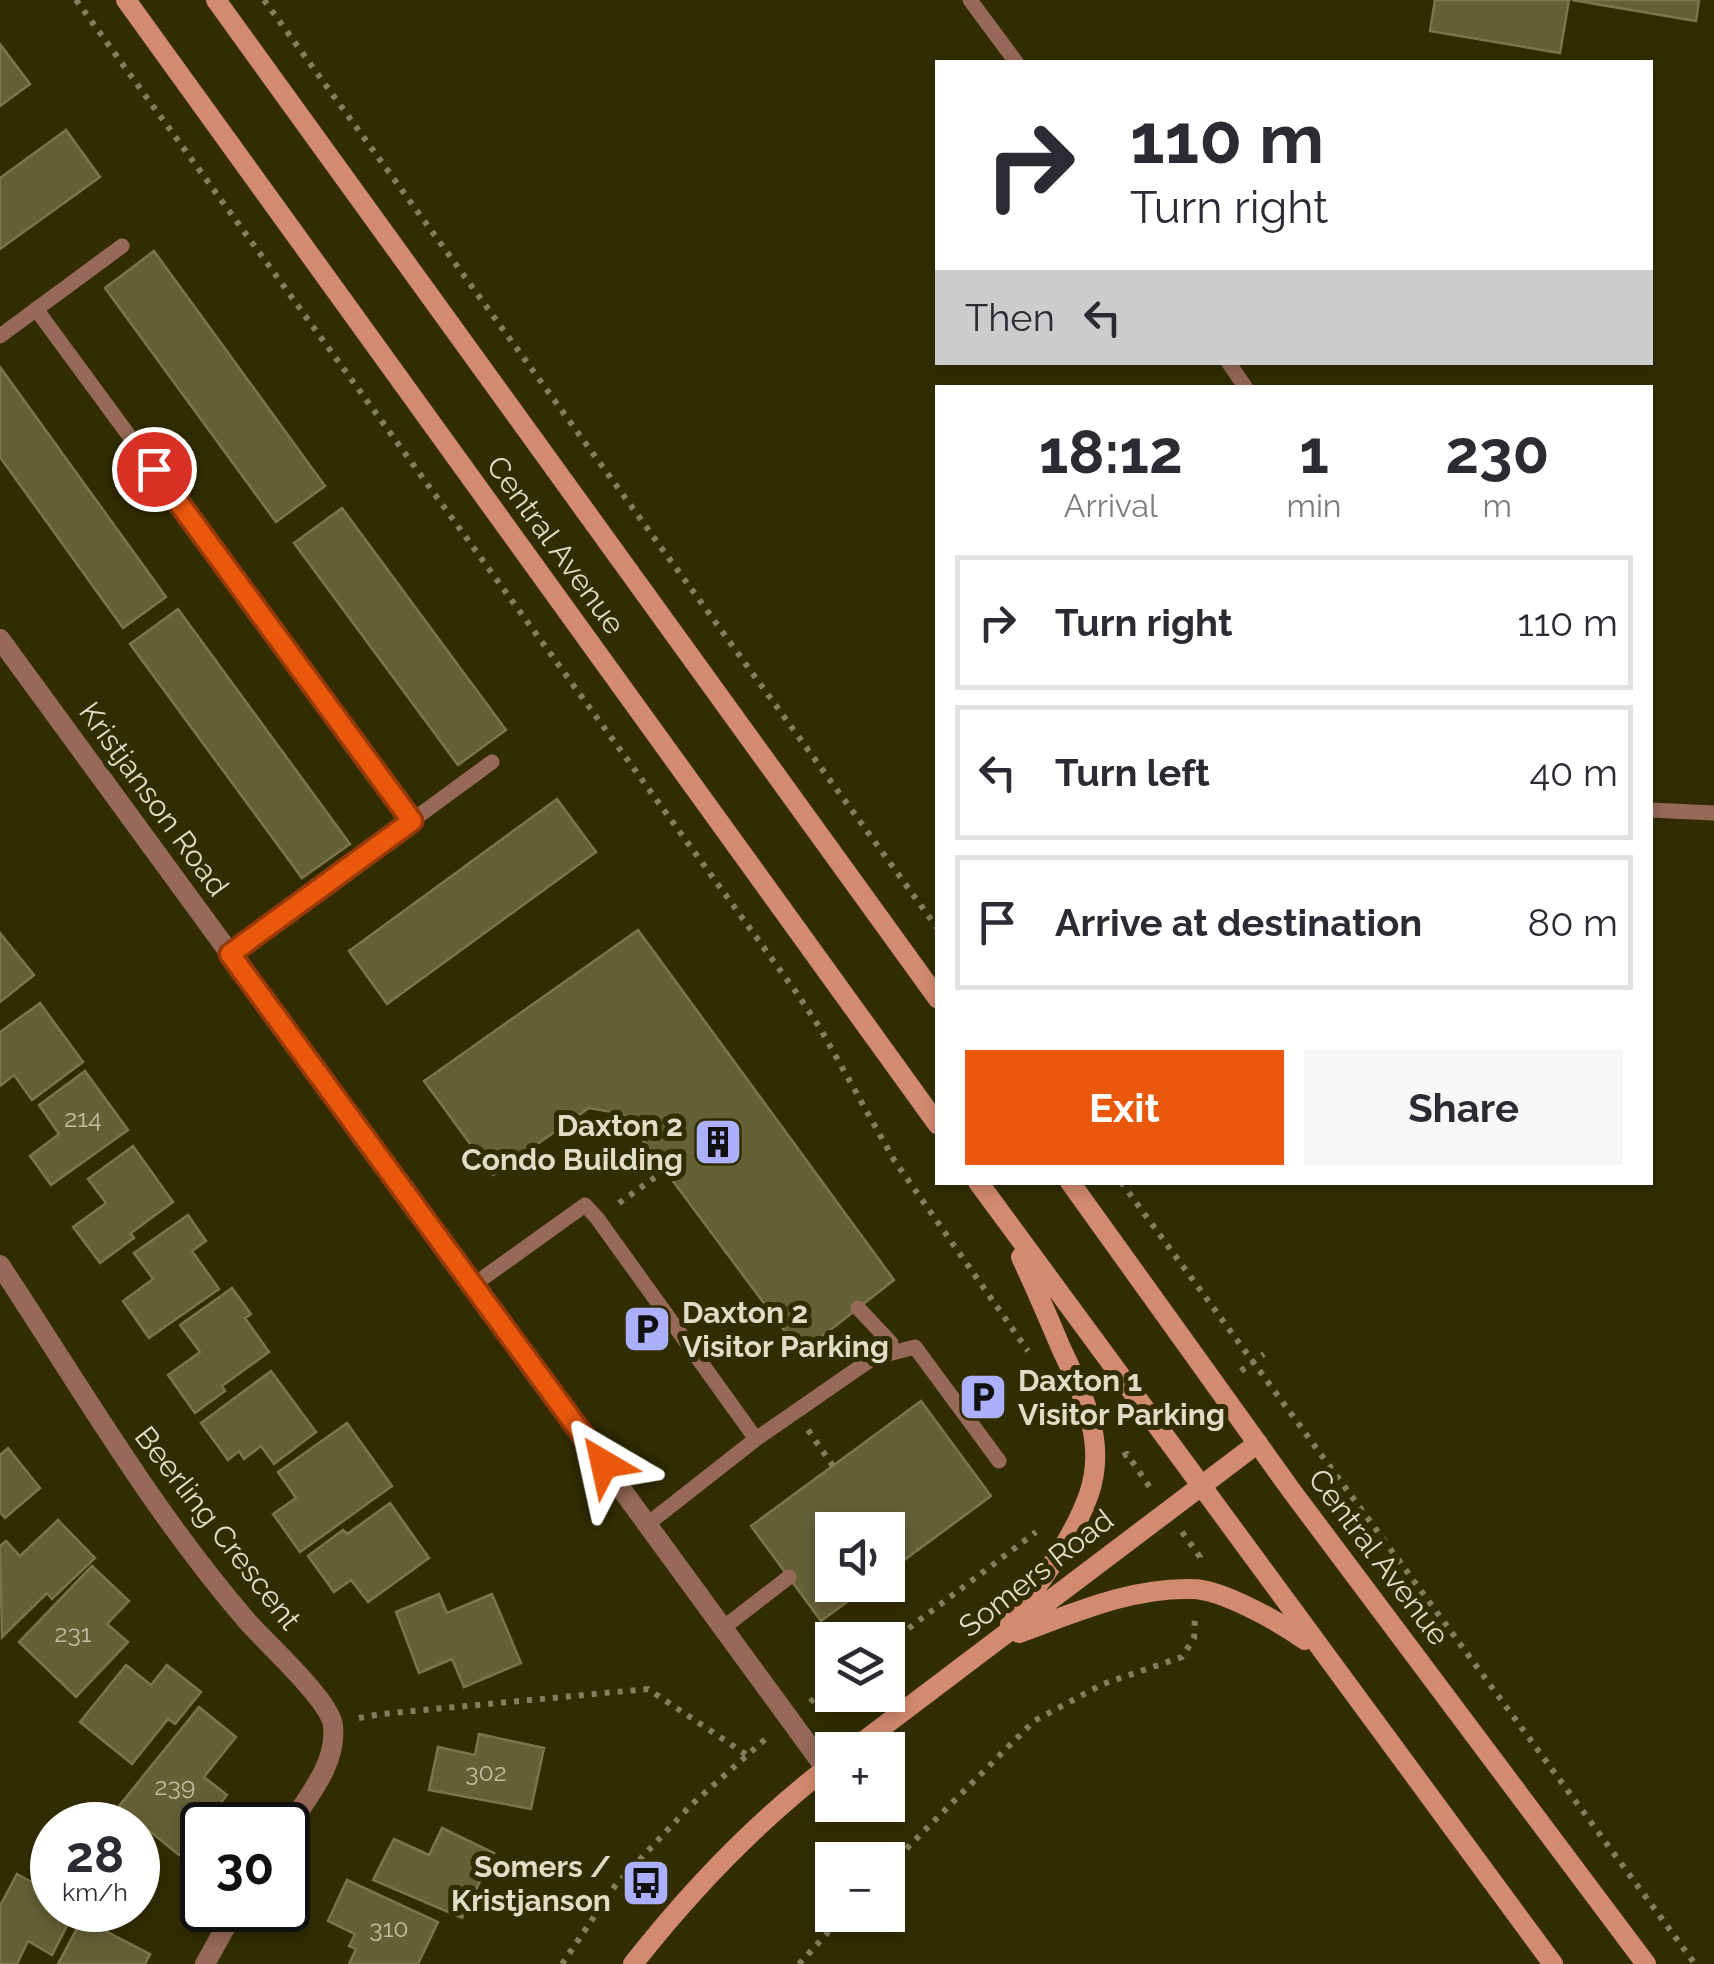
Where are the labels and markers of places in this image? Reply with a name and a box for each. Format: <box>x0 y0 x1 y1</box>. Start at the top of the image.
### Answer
pin <box>112 427 197 512</box>
place label: Daxton 2 Condo Building <box>461 1108 683 1177</box>
building icon: Daxton 2 Condo Building <box>692 1116 744 1168</box>
place label: Daxton 2 Visitor Parking <box>682 1295 889 1364</box>
parking icon: Daxton 2 Visitor Parking <box>621 1303 673 1355</box>
place label: Daxton 1 Visitor Parking <box>1018 1363 1225 1432</box>
parking icon: Daxton 1 Visitor Parking <box>957 1371 1009 1423</box>
place label: Somers / Kristjanson <box>451 1849 611 1918</box>
bus stop icon: Somers / Kristjanson <box>620 1857 672 1909</box>

